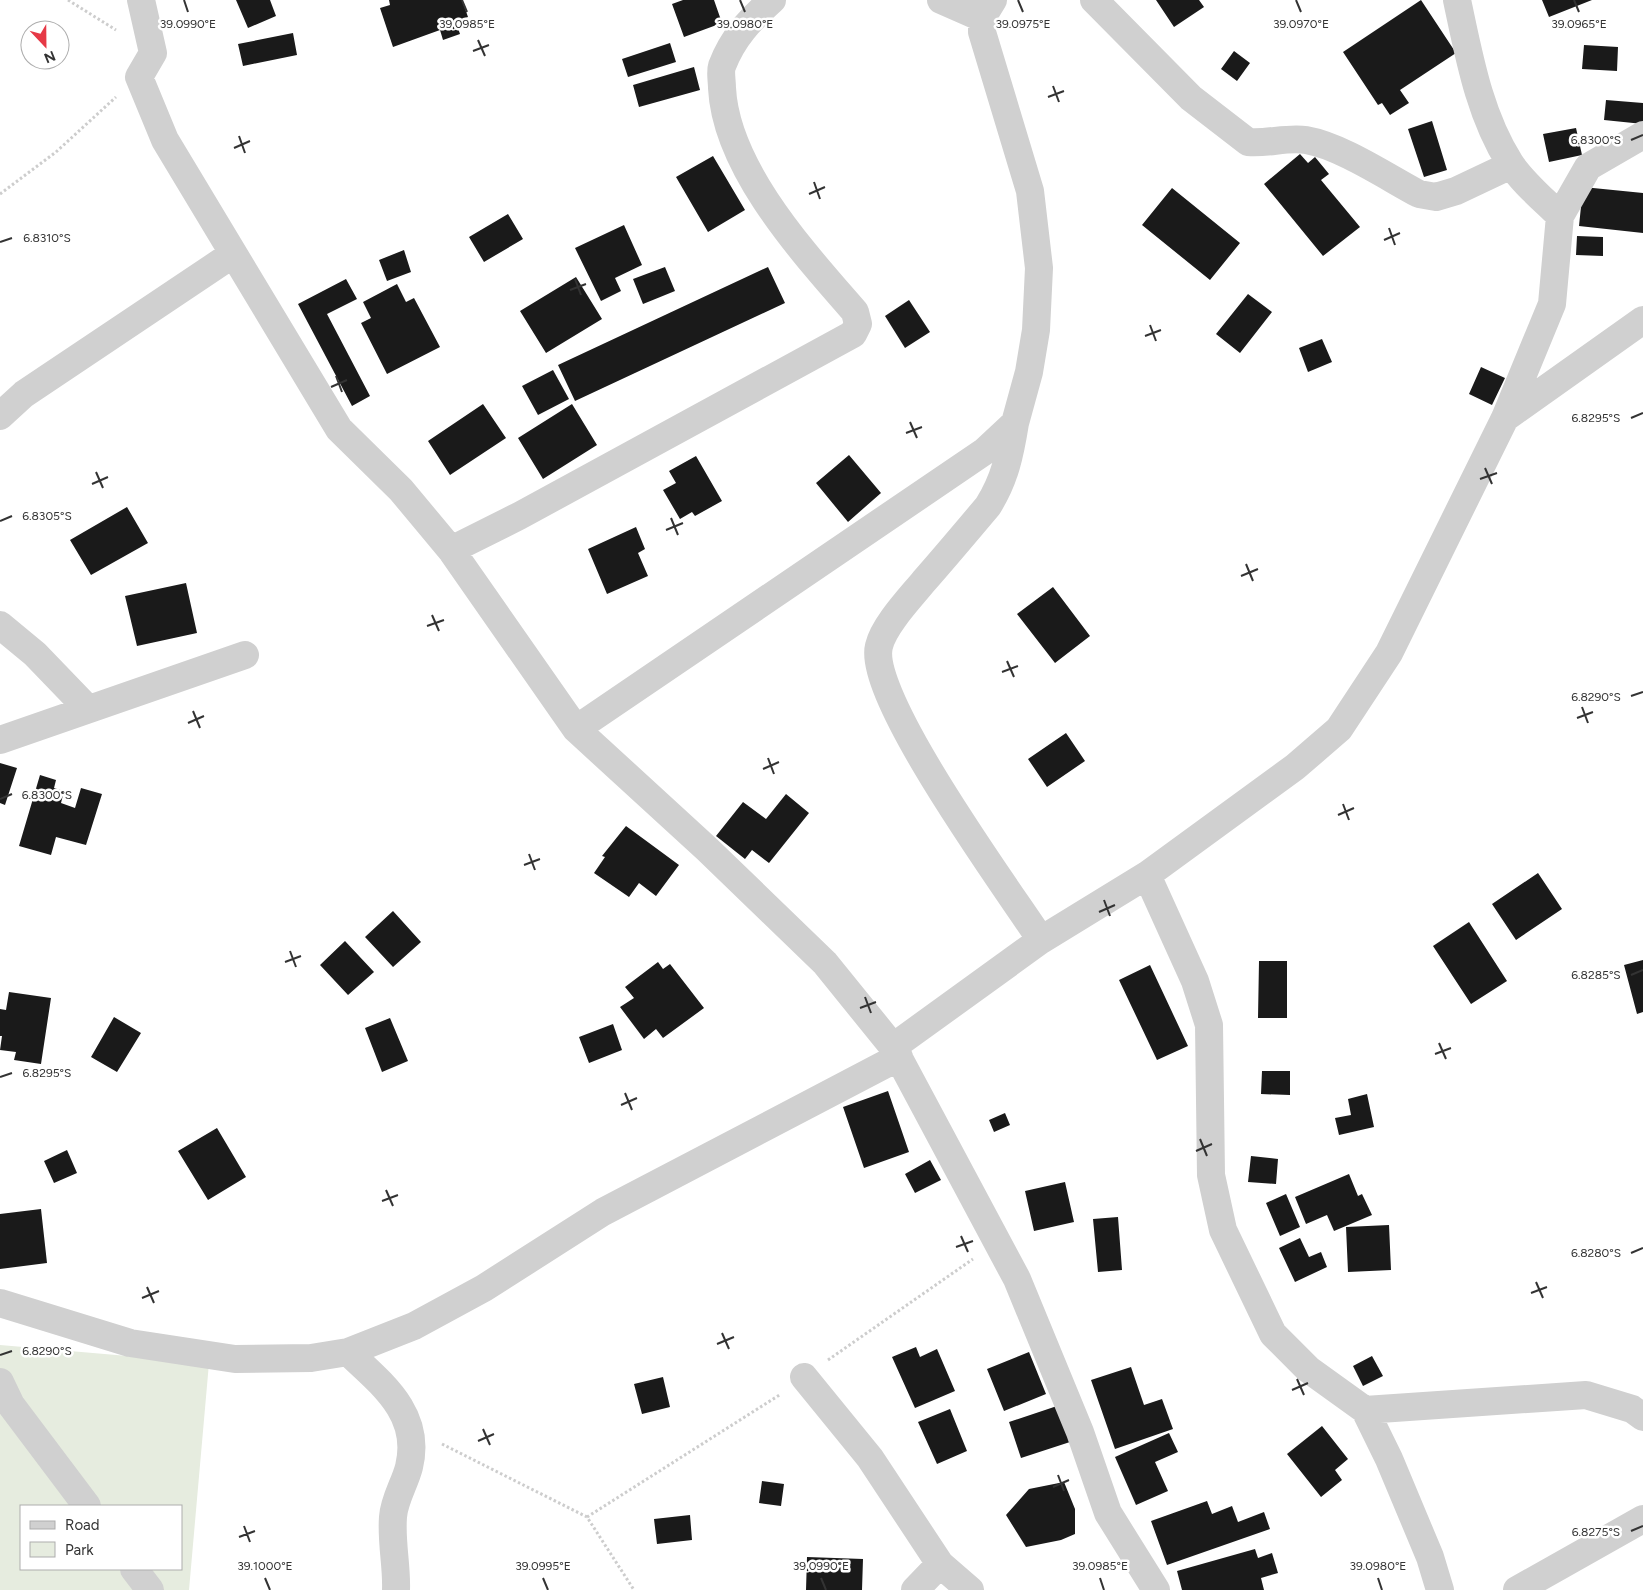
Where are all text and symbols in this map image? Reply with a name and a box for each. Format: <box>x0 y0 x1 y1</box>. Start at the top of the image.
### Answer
text: 39.0990°E <box>160 17 216 31</box>
text: 39.0985°E <box>439 17 495 31</box>
text: 39.0980°E <box>717 17 773 31</box>
text: 39.0975°E <box>995 17 1051 31</box>
text: 39.0970°E <box>1273 17 1329 31</box>
text: 39.0965°E <box>1551 17 1607 31</box>
north arrow <box>20 20 70 70</box>
text: N <box>41 47 58 66</box>
text: 6.8300°S <box>1571 133 1621 147</box>
text: 6.8310°S <box>23 231 71 245</box>
text: 6.8295°S <box>1572 411 1620 425</box>
text: 6.8305°S <box>22 509 72 523</box>
text: 6.8290°S <box>1571 690 1621 704</box>
text: 6.8300°S <box>22 788 72 802</box>
text: 6.8285°S <box>1571 968 1621 982</box>
text: 6.8295°S <box>23 1066 71 1080</box>
text: 6.8280°S <box>1571 1246 1621 1260</box>
text: 6.8290°S <box>22 1344 72 1358</box>
legend <box>20 1505 182 1570</box>
text: Road <box>65 1516 100 1534</box>
text: 6.8275°S <box>1572 1525 1620 1539</box>
text: Park <box>65 1541 94 1559</box>
text: 39.1000°E <box>237 1559 293 1573</box>
text: 39.0995°E <box>515 1559 571 1573</box>
text: 39.0990°E <box>793 1559 849 1573</box>
text: 39.0985°E <box>1072 1559 1128 1573</box>
text: 39.0980°E <box>1350 1559 1406 1573</box>

